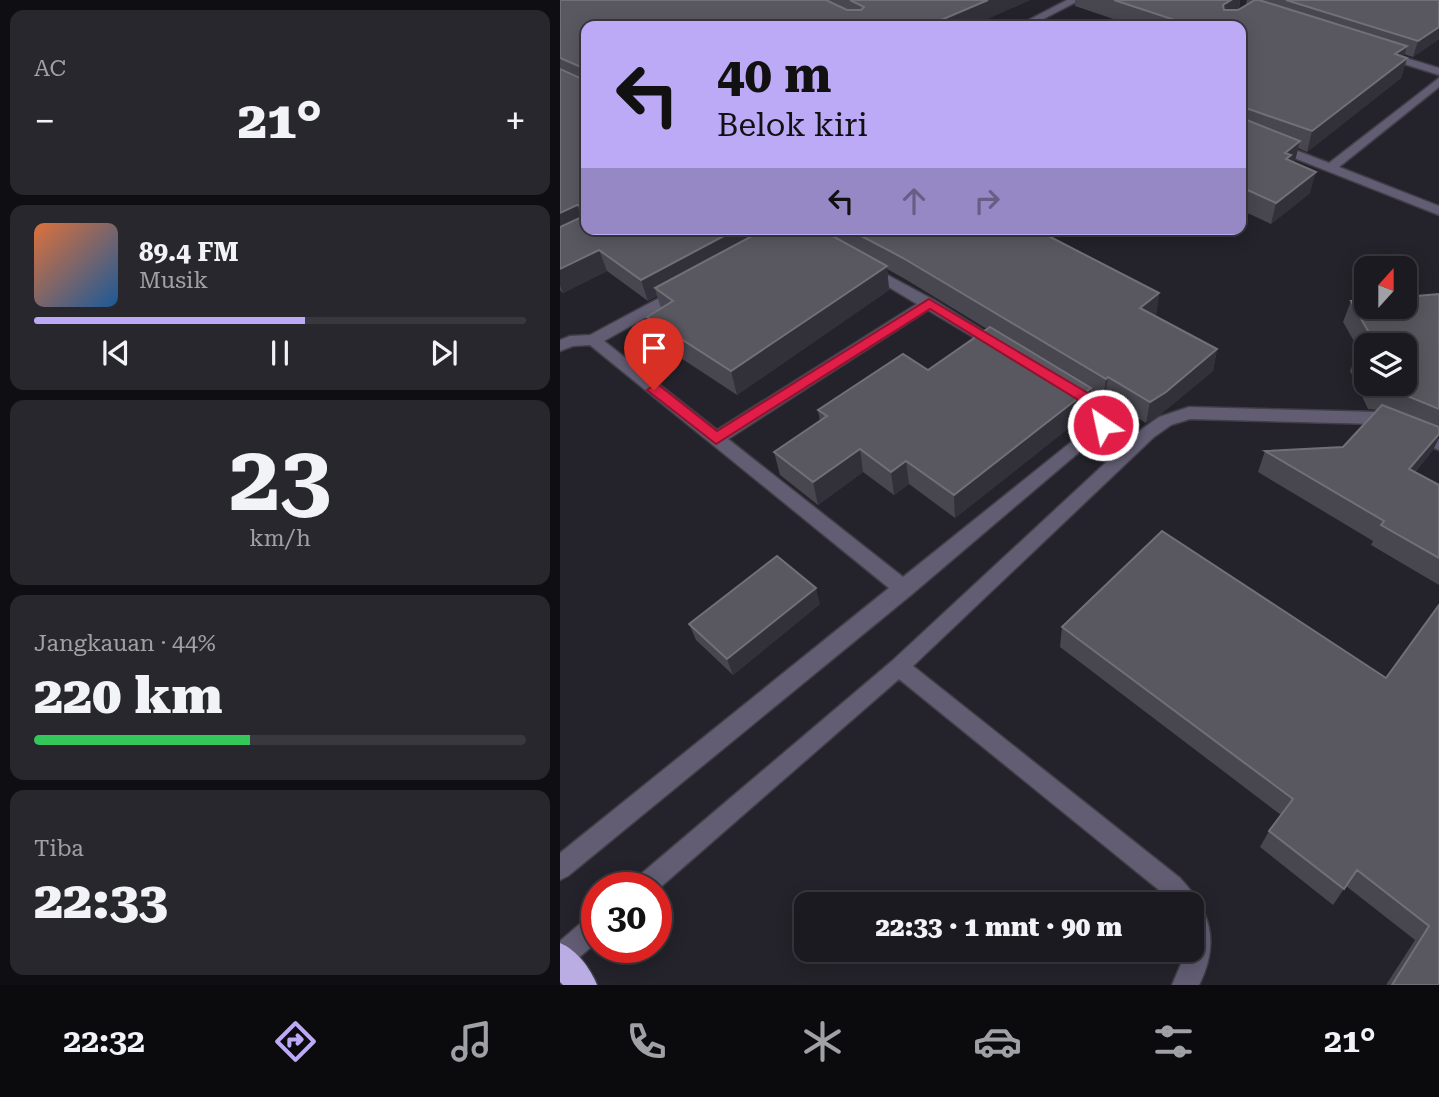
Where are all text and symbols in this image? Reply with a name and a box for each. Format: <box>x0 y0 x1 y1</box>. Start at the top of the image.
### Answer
text: 40 m <box>717 47 832 104</box>
icon: left <box>602 49 693 140</box>
text: AC <box>34 55 66 82</box>
text: 21° <box>238 90 322 151</box>
text: − <box>34 99 55 143</box>
text: + <box>505 99 526 143</box>
text: Belok kiri <box>717 106 868 144</box>
icon: left <box>822 182 860 220</box>
icon: ahead <box>895 182 933 220</box>
icon: right <box>968 182 1006 220</box>
text: 89.4 FM <box>139 237 239 267</box>
north arrow <box>1354 256 1418 318</box>
map controls <box>1354 256 1417 396</box>
text: Musik <box>139 267 208 294</box>
pin <box>624 318 684 390</box>
icon: arrive <box>635 329 673 367</box>
button: layers <box>1354 333 1417 396</box>
icon: previous <box>97 334 135 372</box>
icon: pause <box>261 334 299 372</box>
icon: next <box>425 334 463 372</box>
position arrow <box>1066 388 1140 462</box>
text: 23 <box>229 426 331 532</box>
text: km/h <box>249 525 311 552</box>
text: Jangkauan · 44% <box>34 630 216 657</box>
text: 220 km <box>34 665 222 726</box>
text: Tiba <box>34 835 84 862</box>
text: 22:33 <box>34 870 168 931</box>
speed limit sign: 30 <box>581 872 672 963</box>
text: 22:33 · 1 mnt · 90 m <box>876 912 1122 942</box>
icon: directions <box>271 1017 320 1066</box>
icon: music <box>447 1017 496 1066</box>
icon: phone <box>622 1017 671 1066</box>
icon: climate <box>798 1017 847 1066</box>
icon: car <box>973 1017 1022 1066</box>
icon: filters <box>1149 1017 1198 1066</box>
text: 22:32 <box>63 1022 145 1060</box>
text: 21° <box>1324 1022 1376 1060</box>

